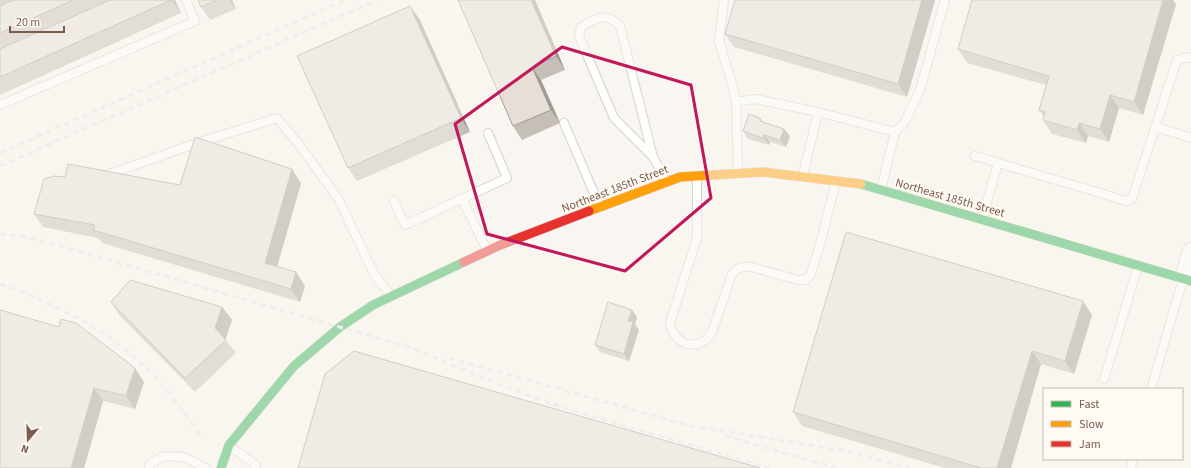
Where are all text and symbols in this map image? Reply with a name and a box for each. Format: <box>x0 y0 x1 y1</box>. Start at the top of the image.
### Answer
scale bar <box>10 8 64 34</box>
text: 20 m <box>16 14 40 31</box>
street label: Northeast 185th Street <box>559 161 671 217</box>
street label: Northeast 185th Street <box>893 174 1007 222</box>
legend <box>1043 388 1183 460</box>
text: Fast <box>1079 396 1099 413</box>
text: Slow <box>1079 416 1104 433</box>
north arrow <box>8 420 48 460</box>
text: Jam <box>1079 436 1101 453</box>
text: N <box>19 441 31 457</box>

